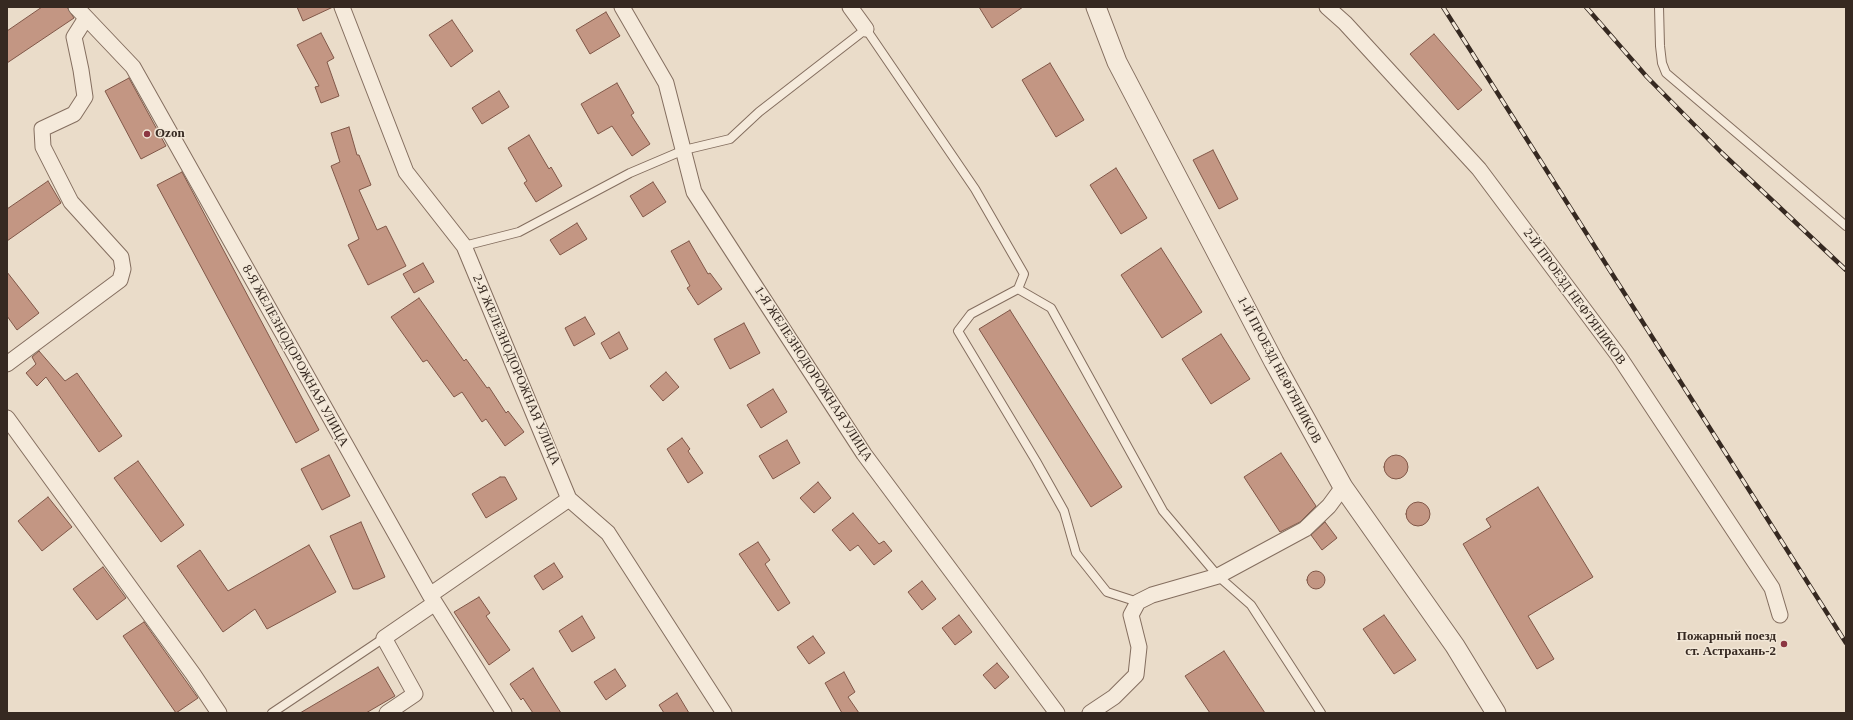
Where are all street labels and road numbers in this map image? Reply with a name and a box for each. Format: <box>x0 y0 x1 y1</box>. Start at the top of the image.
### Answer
street label: 2-Й ПРОЕЗД НЕФТЯНИКОВ <box>1519 226 1629 368</box>
street label: 8-Я ЖЕЛЕЗНОДОРОЖНАЯ УЛИЦА <box>238 262 352 450</box>
street label: 2-Я ЖЕЛЕЗНОДОРОЖНАЯ УЛИЦА <box>469 272 563 468</box>
street label: 1-Я ЖЕЛЕЗНОДОРОЖНАЯ УЛИЦА <box>750 284 876 464</box>
street label: 1-Й ПРОЕЗД НЕФТЯНИКОВ <box>1234 294 1324 446</box>

